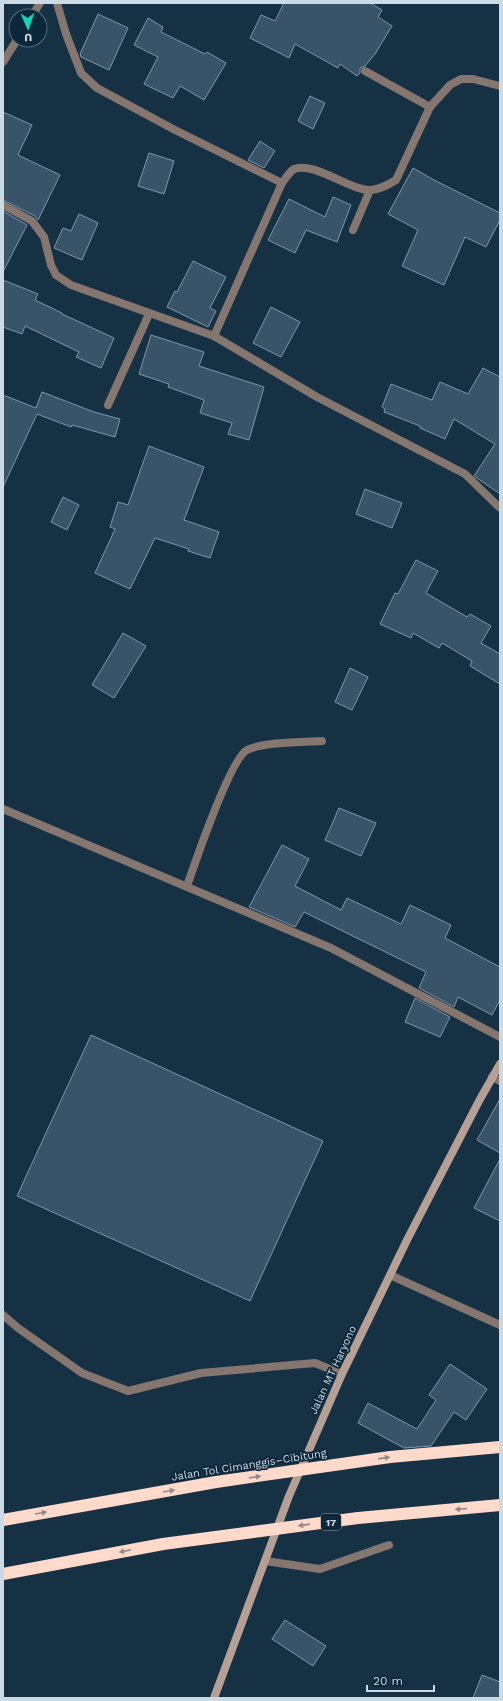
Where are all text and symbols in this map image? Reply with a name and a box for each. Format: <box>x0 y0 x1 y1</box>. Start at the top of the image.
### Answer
north arrow <box>8 8 48 48</box>
text: U <box>24 31 32 44</box>
street label: Jalan MT Haryono <box>307 1324 359 1416</box>
street label: Jalan Tol Cimanggis–Cibitung <box>170 1446 328 1484</box>
one-way arrow <box>377 1455 390 1461</box>
one-way arrow <box>249 1474 261 1480</box>
one-way arrow <box>163 1487 176 1493</box>
one-way arrow <box>455 1505 467 1512</box>
one-way arrow <box>35 1510 48 1516</box>
road number: 17 <box>321 1514 341 1530</box>
one-way arrow <box>298 1522 310 1528</box>
one-way arrow <box>119 1548 131 1554</box>
scale bar <box>367 1667 434 1693</box>
text: 20 m <box>373 1674 403 1688</box>

